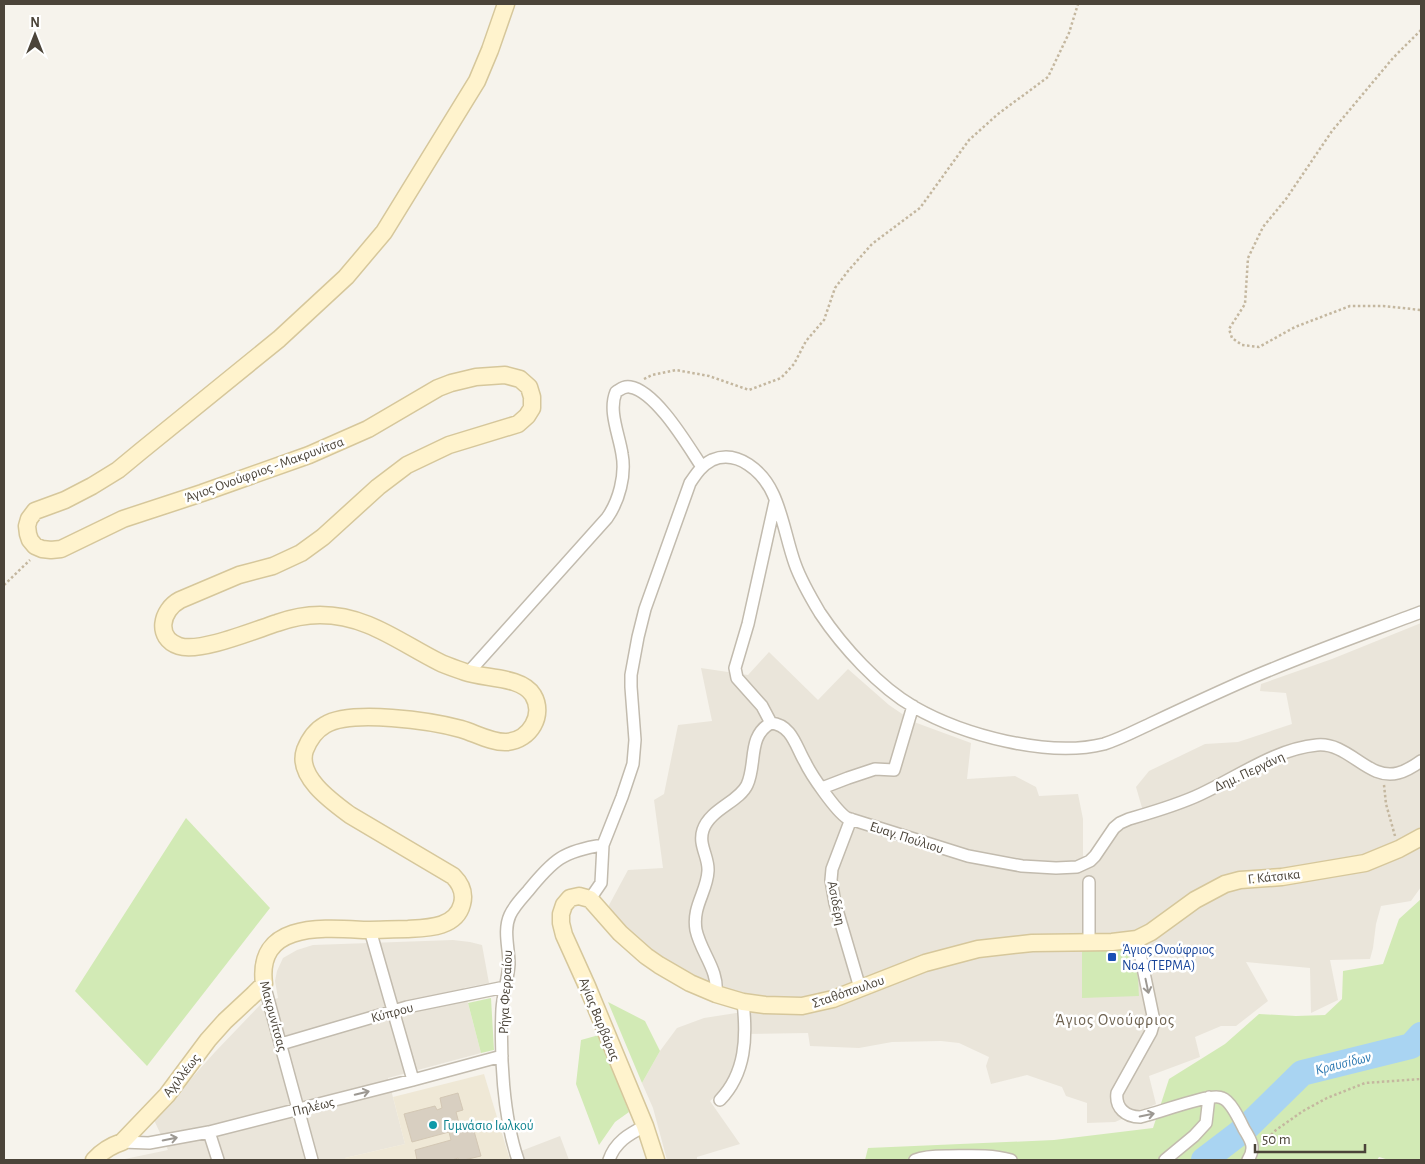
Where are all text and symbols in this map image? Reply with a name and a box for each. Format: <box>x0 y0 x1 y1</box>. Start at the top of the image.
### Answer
north arrow <box>10 10 60 60</box>
text: N <box>30 16 40 30</box>
street label: Άγιος Ονούφριος - Μακρυνίτσα <box>183 435 346 505</box>
street label: Δημ. Περγάνη <box>1212 750 1287 794</box>
street label: Ευαγ. Πούλιου <box>868 819 945 856</box>
street label: Γ. Κάτσικα <box>1247 867 1301 887</box>
street label: Ασιδέρη <box>824 880 848 927</box>
place label: Άγιος Ονούφριος Νο4 (ΤΕΡΜΑ) <box>1122 943 1215 973</box>
street label: Ρήγα Φερραίου <box>497 950 515 1035</box>
marker: Άγιος Ονούφριος Νο4 (ΤΕΡΜΑ) <box>1106 951 1118 963</box>
street label: Σταθόπουλου <box>810 973 886 1011</box>
street label: Αγίας Βαρβάρας <box>576 976 622 1063</box>
one-way arrow <box>1143 978 1152 994</box>
street label: Μακρυνίτσας <box>257 979 289 1054</box>
street label: Κύπρου <box>370 1001 415 1025</box>
district label: Άγιος Ονούφριος <box>1055 1012 1175 1029</box>
water label: Κραυσίδων <box>1314 1049 1373 1078</box>
street label: Αχιλλέως <box>161 1051 203 1100</box>
one-way arrow <box>354 1088 370 1097</box>
street label: Πηλέως <box>291 1095 336 1119</box>
one-way arrow <box>1139 1110 1155 1119</box>
marker: Γυμνάσιο Ιωλκού <box>427 1119 439 1131</box>
place label: Γυμνάσιο Ιωλκού <box>443 1119 534 1133</box>
scale bar <box>1255 1122 1365 1154</box>
text: 50 m <box>1262 1132 1291 1147</box>
one-way arrow <box>162 1134 178 1143</box>

